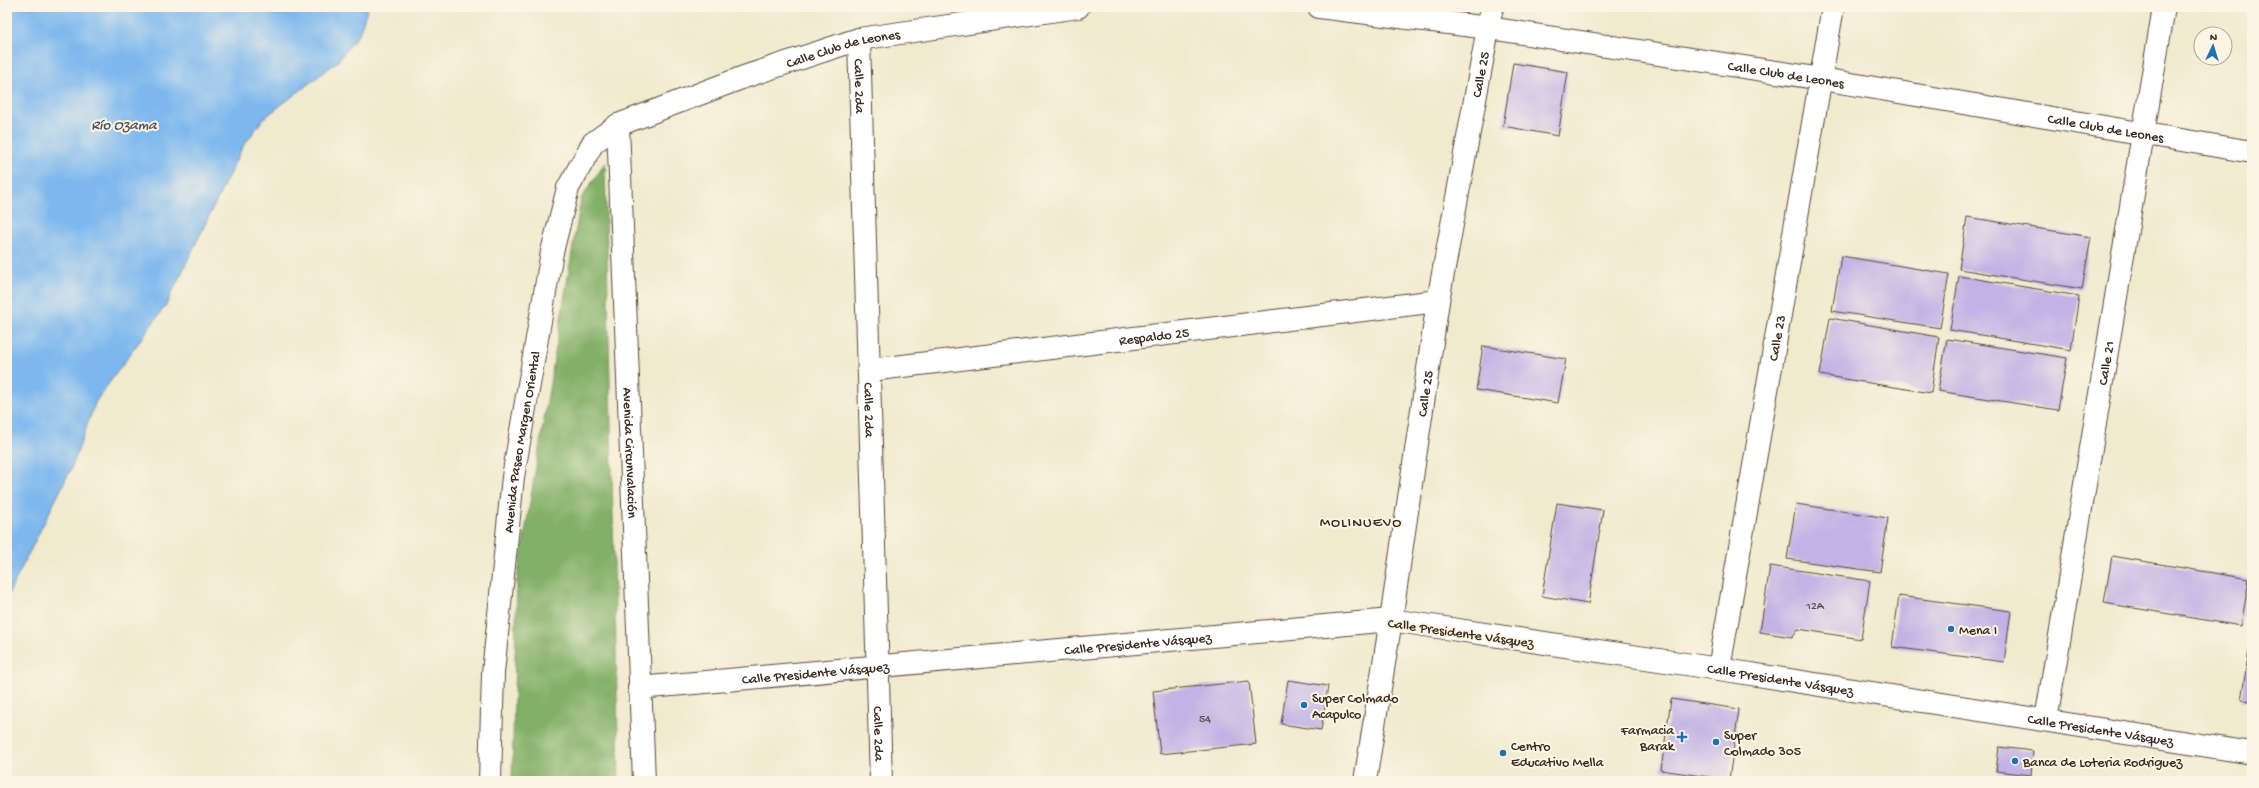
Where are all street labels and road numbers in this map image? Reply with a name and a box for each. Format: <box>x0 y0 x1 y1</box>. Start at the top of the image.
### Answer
street label: Calle Club de Leones <box>785 27 902 73</box>
street label: Calle 25 <box>1470 50 1495 99</box>
street label: Calle 2da <box>849 58 867 115</box>
street label: Calle Club de Leones <box>1726 59 1846 94</box>
street label: Calle Club de Leones <box>2046 111 2166 148</box>
street label: Calle 23 <box>1766 314 1791 363</box>
street label: Respaldo 25 <box>1118 325 1190 351</box>
street label: Calle 21 <box>2096 340 2120 387</box>
street label: Avenida Paseo Margen Oriental <box>501 350 546 534</box>
street label: Calle 25 <box>1415 370 1439 418</box>
street label: Calle 2da <box>858 382 877 439</box>
street label: Avenida Circunvalación <box>617 387 640 519</box>
street label: Calle Presidente Vásquez <box>1386 616 1536 653</box>
street label: Calle Presidente Vásquez <box>1064 630 1213 660</box>
street label: Calle Presidente Vásquez <box>741 659 891 690</box>
street label: Calle Presidente Vásquez <box>1706 661 1855 701</box>
street label: Calle 2da <box>868 706 886 763</box>
street label: Calle Presidente Vásquez <box>2026 712 2175 752</box>

